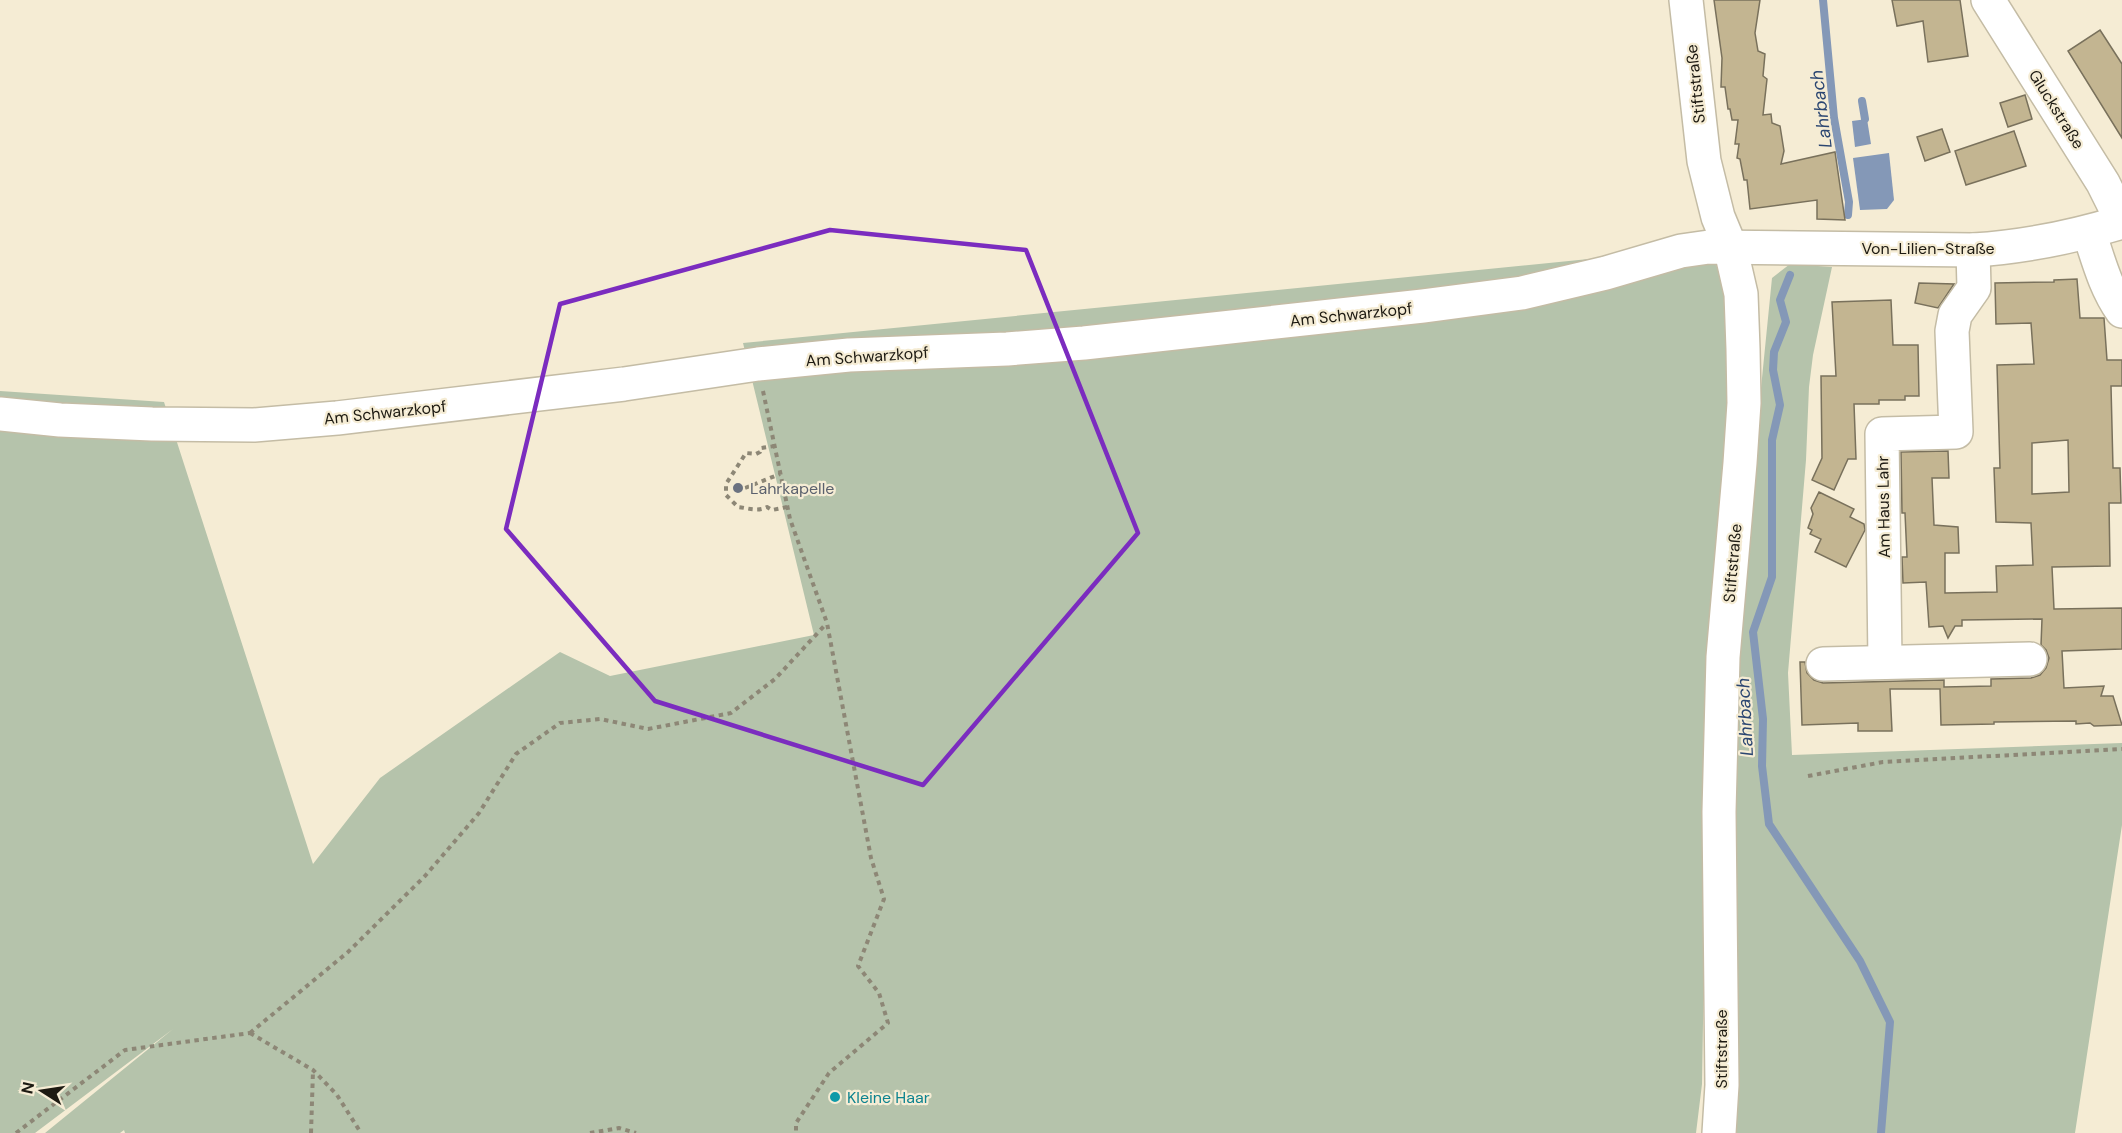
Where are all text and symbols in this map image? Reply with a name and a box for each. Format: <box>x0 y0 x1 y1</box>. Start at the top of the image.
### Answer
street label: Stiftstraße <box>1681 44 1710 124</box>
street label: Gluckstraße <box>2024 66 2089 153</box>
water label: Lahrbach <box>1804 69 1838 149</box>
street label: Von-Lilien-Straße <box>1861 238 1995 259</box>
street label: Am Schwarzkopf <box>1289 298 1413 331</box>
street label: Am Schwarzkopf <box>805 342 929 371</box>
street label: Am Schwarzkopf <box>323 396 447 429</box>
street label: Am Haus Lahr <box>1872 456 1895 558</box>
place label: Lahrkapelle <box>750 478 834 499</box>
marker: Lahrkapelle <box>731 481 745 495</box>
street label: Stiftstraße <box>1719 523 1746 603</box>
water label: Lahrbach <box>1731 677 1759 757</box>
street label: Stiftstraße <box>1711 1009 1732 1089</box>
north arrow <box>12 1061 72 1121</box>
text: N <box>16 1080 39 1096</box>
place label: Kleine Haar <box>847 1087 930 1108</box>
marker: Kleine Haar <box>828 1090 842 1104</box>

